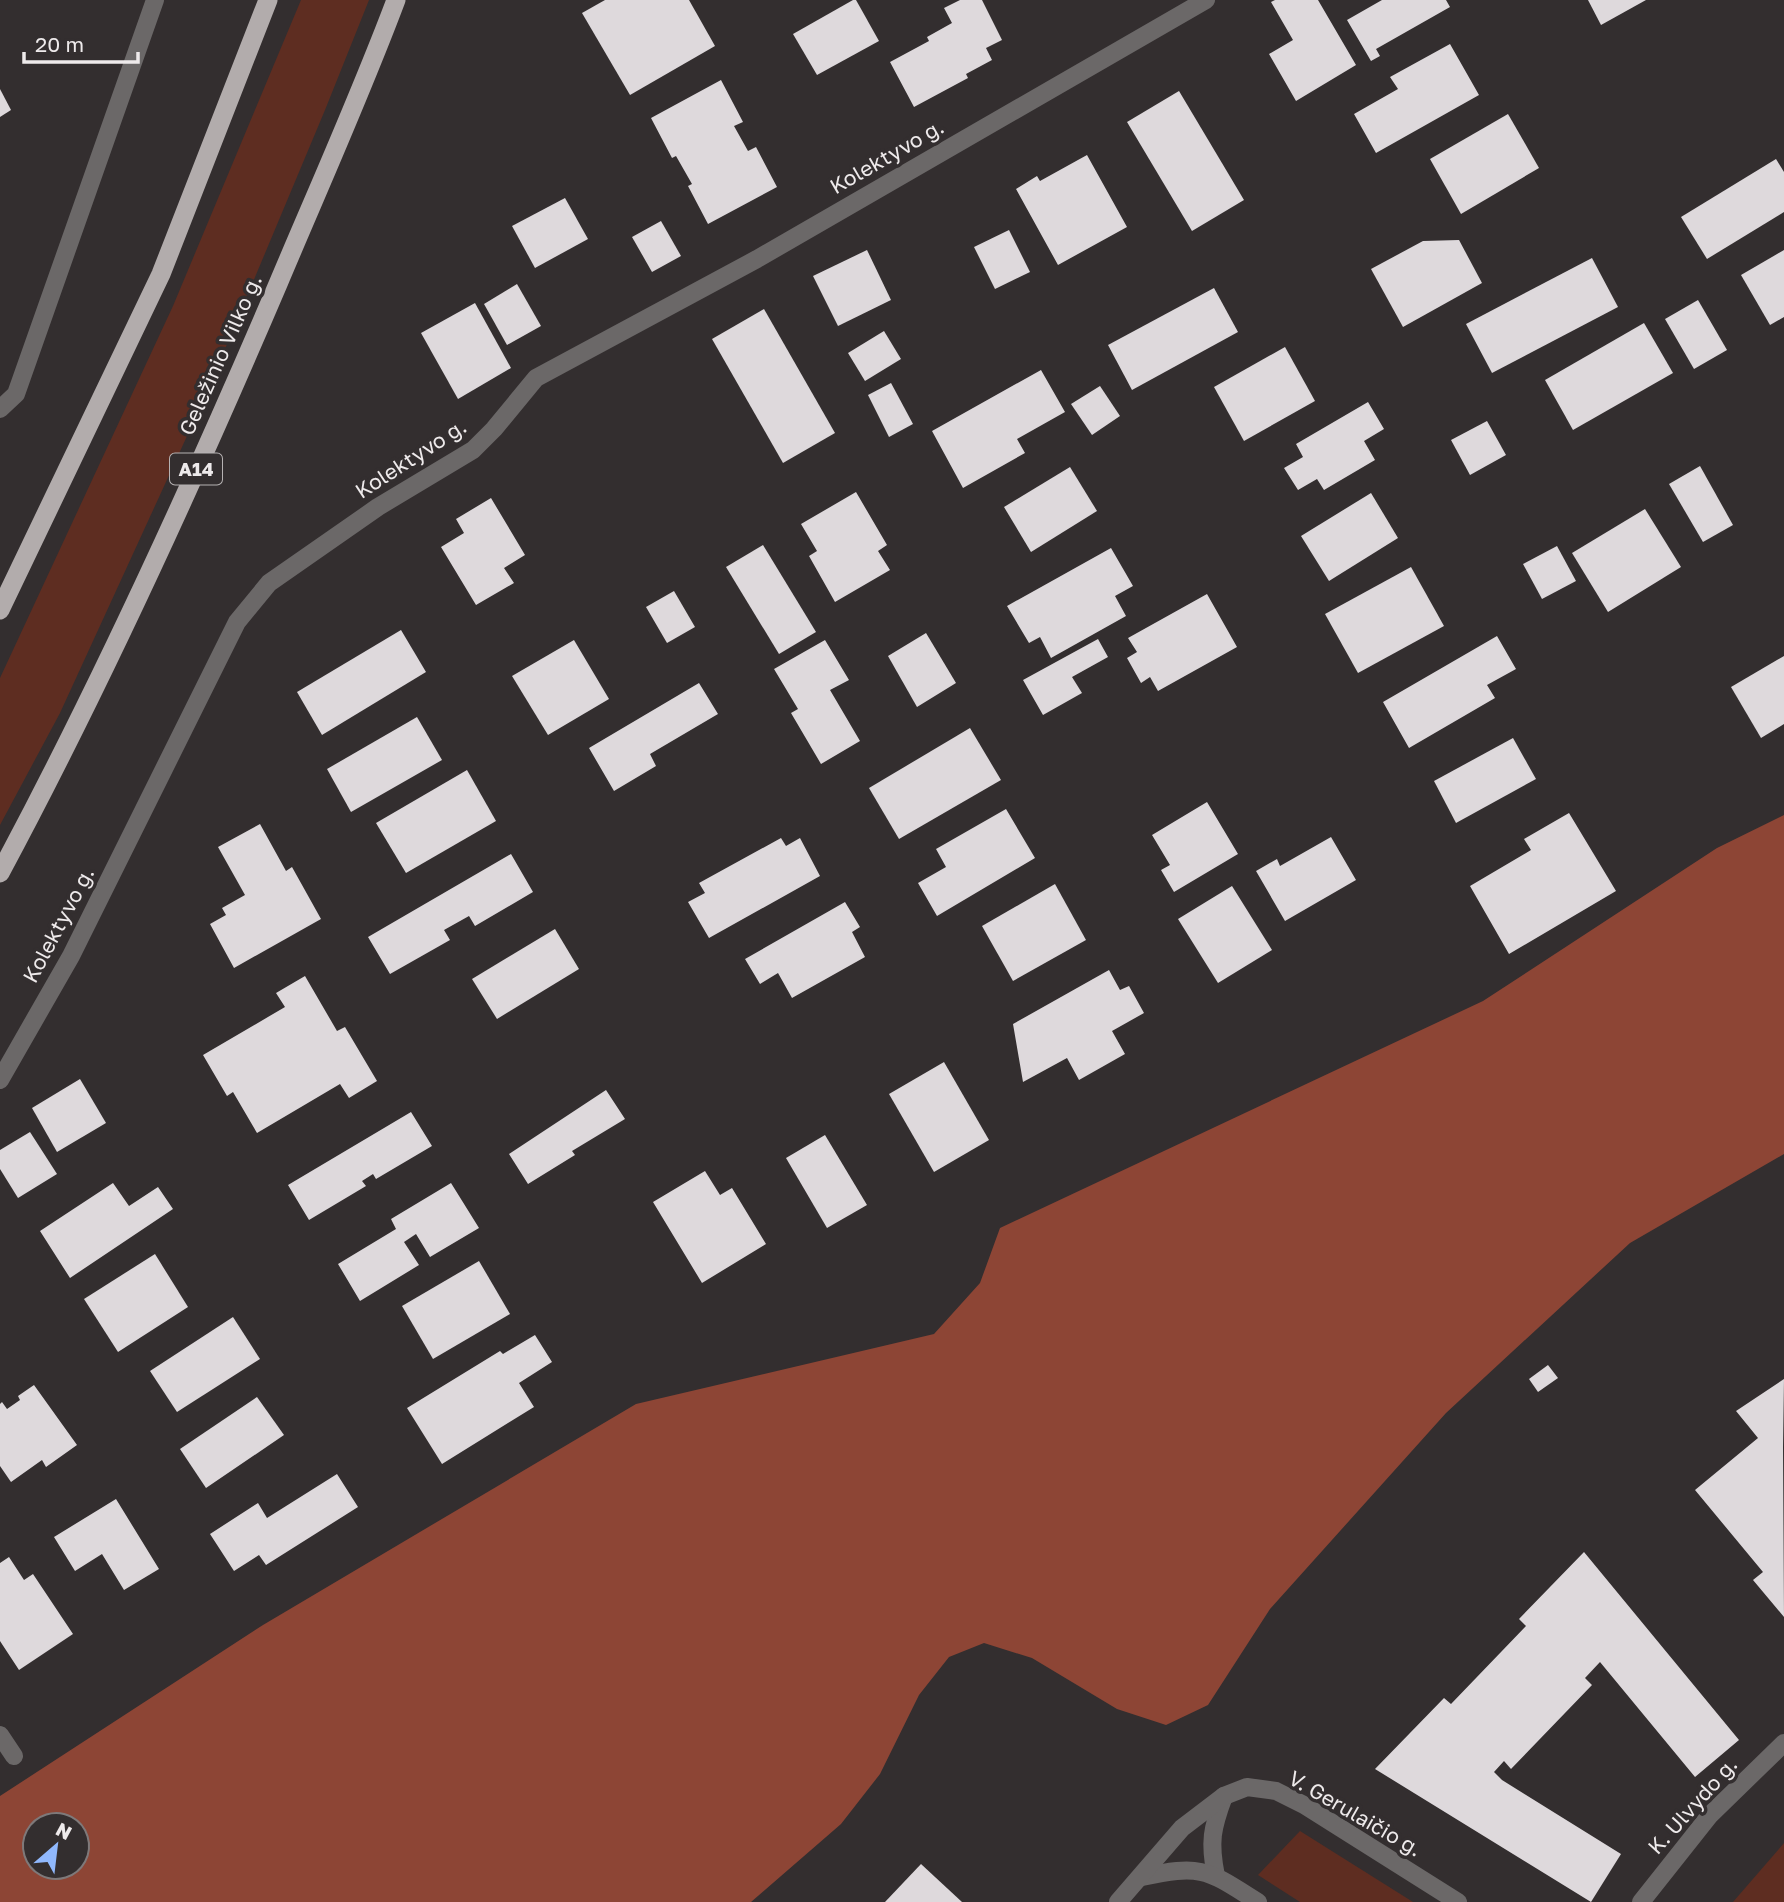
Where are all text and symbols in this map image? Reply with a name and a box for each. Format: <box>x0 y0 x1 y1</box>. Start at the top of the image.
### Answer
scale bar <box>24 21 138 65</box>
text: 20 m <box>35 31 84 57</box>
street label: Kolektyvo g. <box>825 113 948 199</box>
street label: Geležinio Vilko g. <box>173 270 267 439</box>
street label: Kolektyvo g. <box>350 413 471 504</box>
road number: A14 <box>170 454 222 484</box>
street label: Kolektyvo g. <box>17 862 99 987</box>
street label: K. Ulvydo g. <box>1642 1752 1743 1859</box>
street label: V. Gerulaičio g. <box>1284 1764 1427 1862</box>
north arrow <box>21 1811 91 1881</box>
text: N <box>52 1817 76 1844</box>

